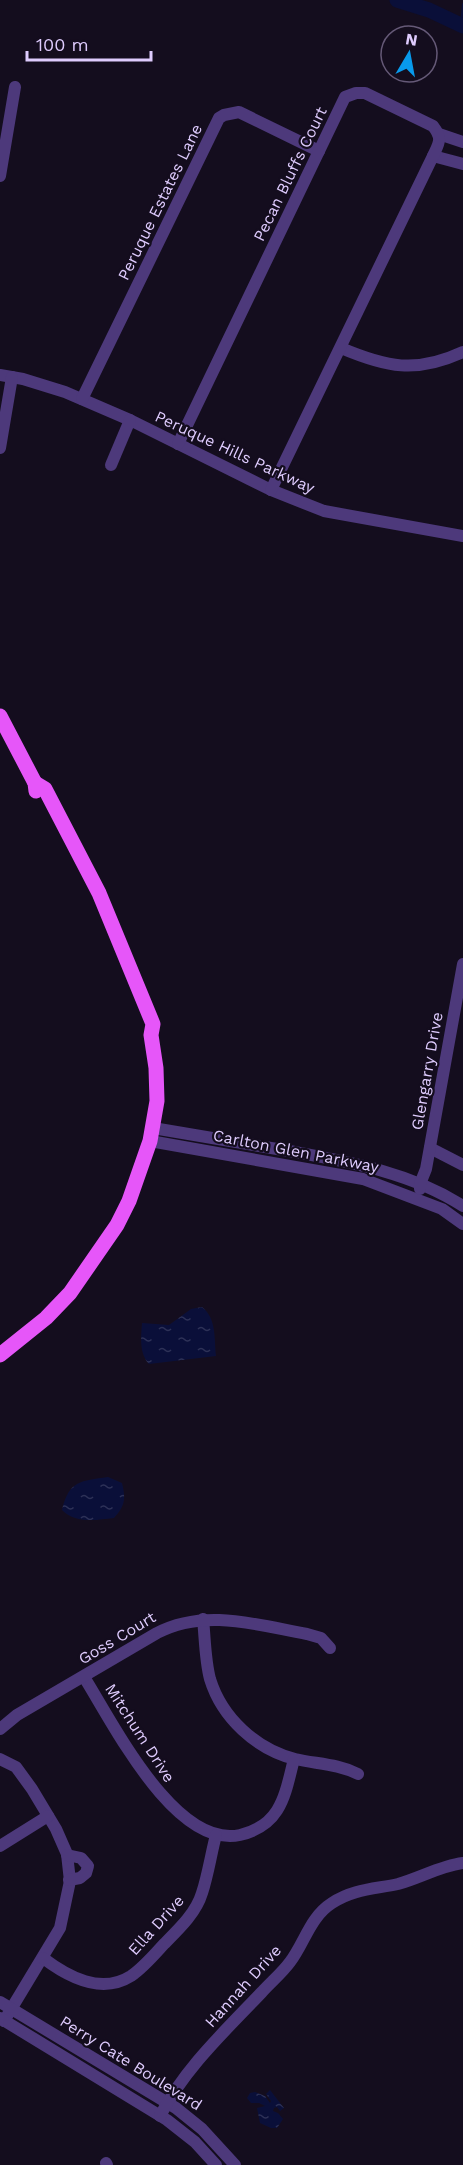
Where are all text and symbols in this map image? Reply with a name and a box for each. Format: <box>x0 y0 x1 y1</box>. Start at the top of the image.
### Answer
scale bar <box>27 24 152 62</box>
north arrow <box>379 24 439 84</box>
text: N <box>404 29 419 50</box>
text: 100 m <box>36 34 89 55</box>
street label: Pecan Bluffs Court <box>249 103 331 244</box>
street label: Peruque Estates Lane <box>114 121 206 283</box>
street label: Peruque Hills Parkway <box>152 407 319 498</box>
street label: Glengarry Drive <box>407 1011 447 1131</box>
street label: Carlton Glen Parkway <box>212 1126 381 1177</box>
street label: Goss Court <box>75 1607 159 1668</box>
street label: Mitchum Drive <box>101 1680 179 1786</box>
street label: Ella Drive <box>124 1891 188 1959</box>
street label: Hannah Drive <box>201 1941 285 2031</box>
street label: Perry Cate Boulevard <box>57 2012 205 2114</box>

